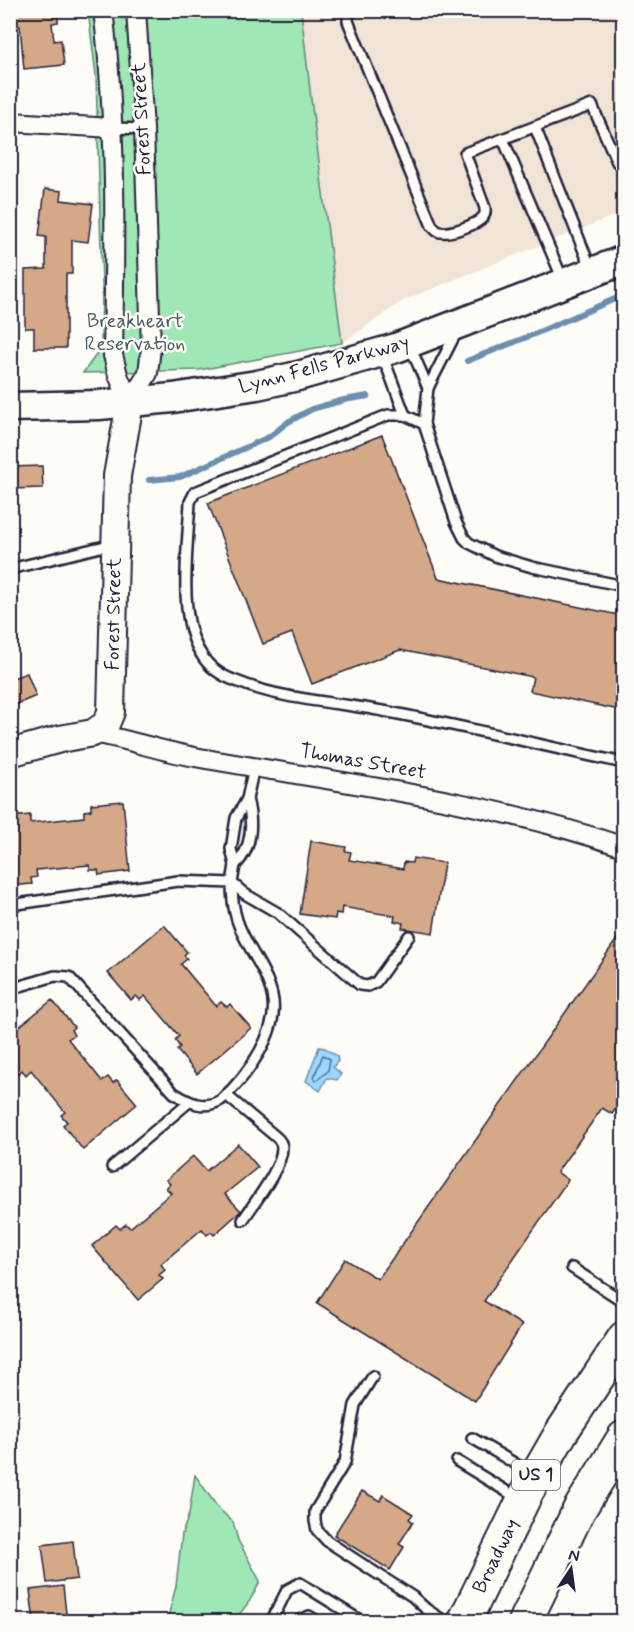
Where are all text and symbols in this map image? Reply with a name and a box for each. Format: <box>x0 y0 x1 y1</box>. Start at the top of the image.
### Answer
street label: Forest Street <box>126 62 158 176</box>
park label: Breakheart Reservation <box>85 308 185 358</box>
street label: Lynn Fells Parkway <box>236 329 412 401</box>
street label: Forest Street <box>100 557 128 671</box>
street label: Thomas Street <box>298 738 428 786</box>
road number: US 1 <box>512 1460 560 1490</box>
street label: Broadway <box>466 1514 526 1598</box>
north arrow <box>541 1539 601 1599</box>
text: N <box>566 1544 582 1567</box>

